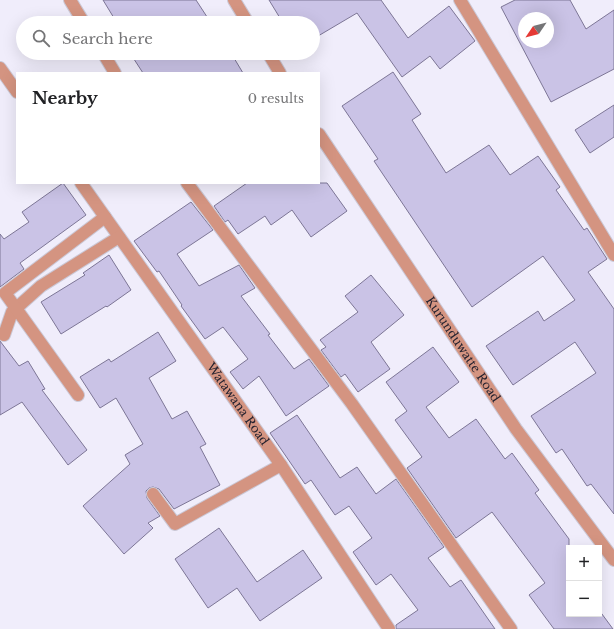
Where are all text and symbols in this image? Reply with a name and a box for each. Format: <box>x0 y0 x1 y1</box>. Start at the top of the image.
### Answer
north arrow <box>518 12 554 48</box>
search box <box>16 16 320 60</box>
icon: search <box>30 27 52 49</box>
text: Search here <box>62 29 153 48</box>
text: Nearby <box>32 88 98 109</box>
text: 0 results <box>248 90 304 107</box>
street label: Kurunduwatte Road <box>423 294 504 405</box>
street label: Watawana Road <box>203 359 273 448</box>
map controls <box>566 545 602 617</box>
button: + <box>566 545 602 581</box>
button: − <box>566 581 602 617</box>

